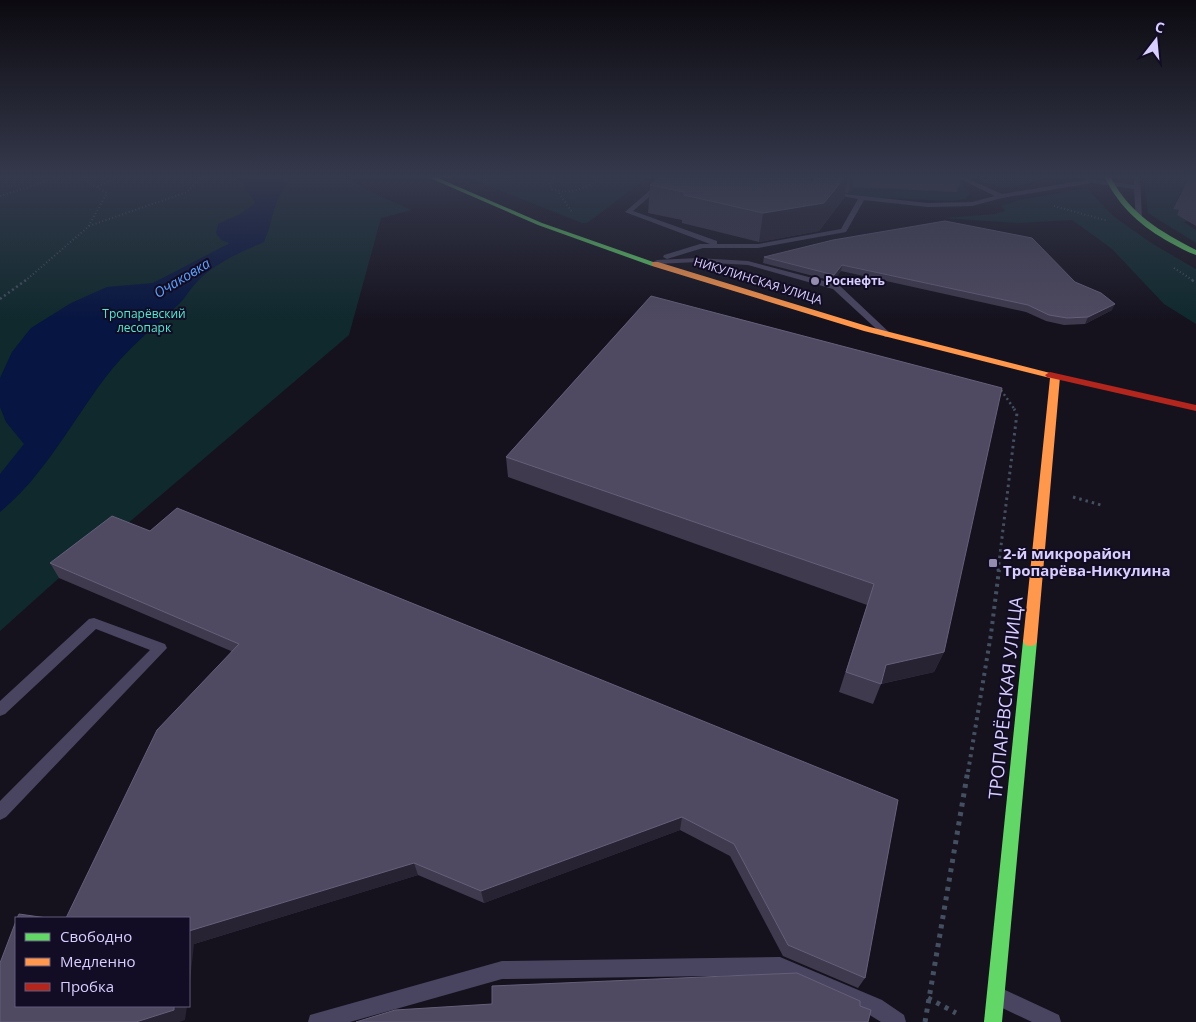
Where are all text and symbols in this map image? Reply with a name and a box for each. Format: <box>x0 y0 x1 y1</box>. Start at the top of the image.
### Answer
north arrow <box>1131 15 1181 65</box>
text: С <box>1153 17 1167 37</box>
water label: Очаковка <box>150 253 214 302</box>
street label: НИКУЛИНСКАЯ УЛИЦА <box>692 253 825 308</box>
place label: Роснефть <box>825 272 885 289</box>
marker: Роснефть <box>809 275 821 287</box>
park label: Тропарёвский лесопарк <box>102 305 186 336</box>
place label: 2-й микрорайон Тропарёва-Никулина <box>1003 543 1171 580</box>
marker: 2-й микрорайон Тропарёва-Никулина <box>987 557 999 569</box>
street label: ТРОПАРЁВСКАЯ УЛИЦА <box>982 595 1028 800</box>
legend <box>15 917 190 1007</box>
text: Свободно <box>60 926 132 946</box>
text: Медленно <box>60 951 136 971</box>
text: Пробка <box>60 976 114 996</box>

